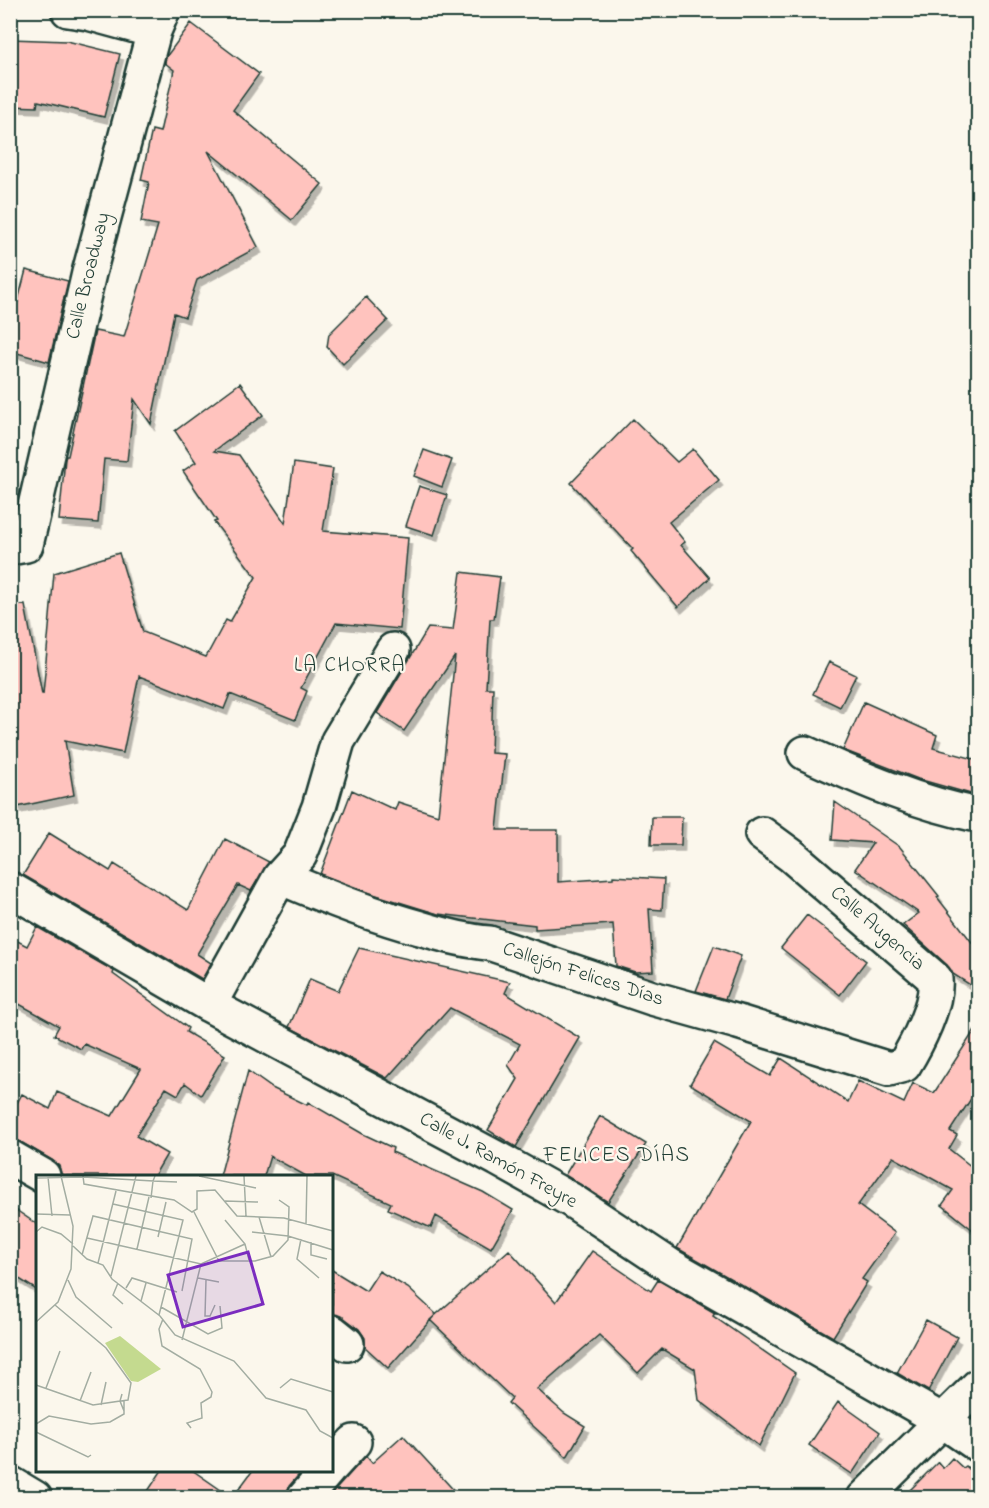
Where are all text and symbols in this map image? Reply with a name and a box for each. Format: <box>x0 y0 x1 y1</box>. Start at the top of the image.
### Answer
street label: Calle Broadway <box>59 210 119 342</box>
district label: LA CHORRA <box>294 651 406 681</box>
street label: Calle Augencia <box>823 880 931 979</box>
street label: Callejón Felices Días <box>499 935 667 1015</box>
street label: Calle J. Ramón Freyre <box>414 1105 582 1217</box>
district label: FELICES DÍAS <box>543 1141 690 1171</box>
inset map <box>36 1175 333 1472</box>

